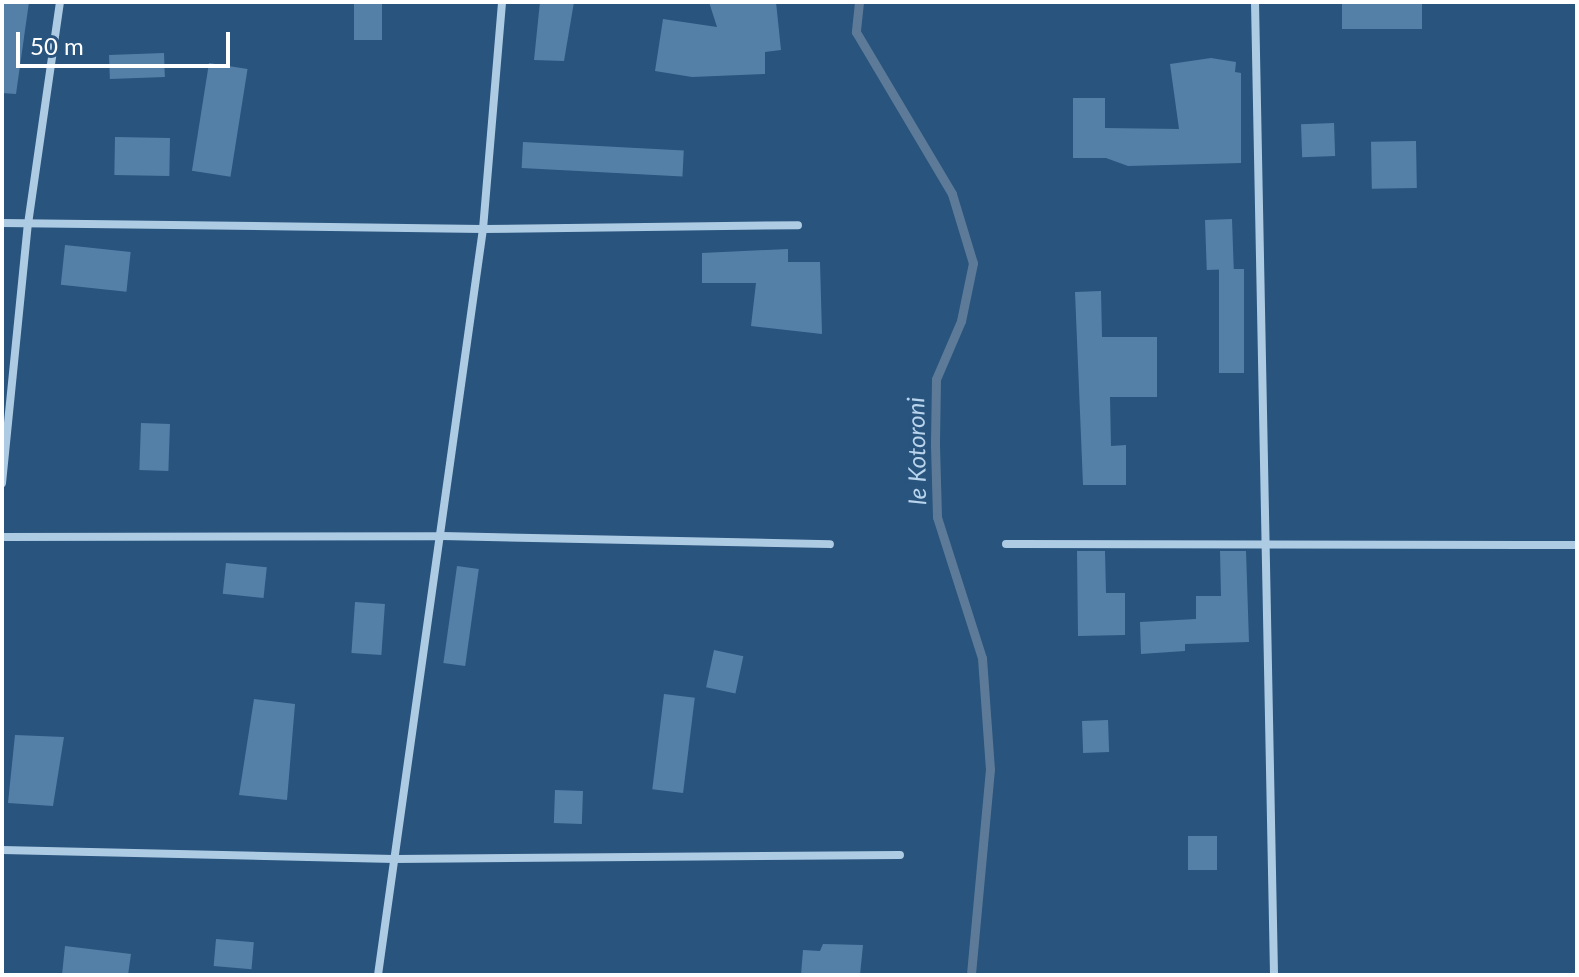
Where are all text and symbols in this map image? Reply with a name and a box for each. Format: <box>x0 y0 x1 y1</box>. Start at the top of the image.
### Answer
scale bar <box>20 16 234 66</box>
text: 50 m <box>30 31 84 60</box>
water label: le Kotoroni <box>901 397 931 505</box>

